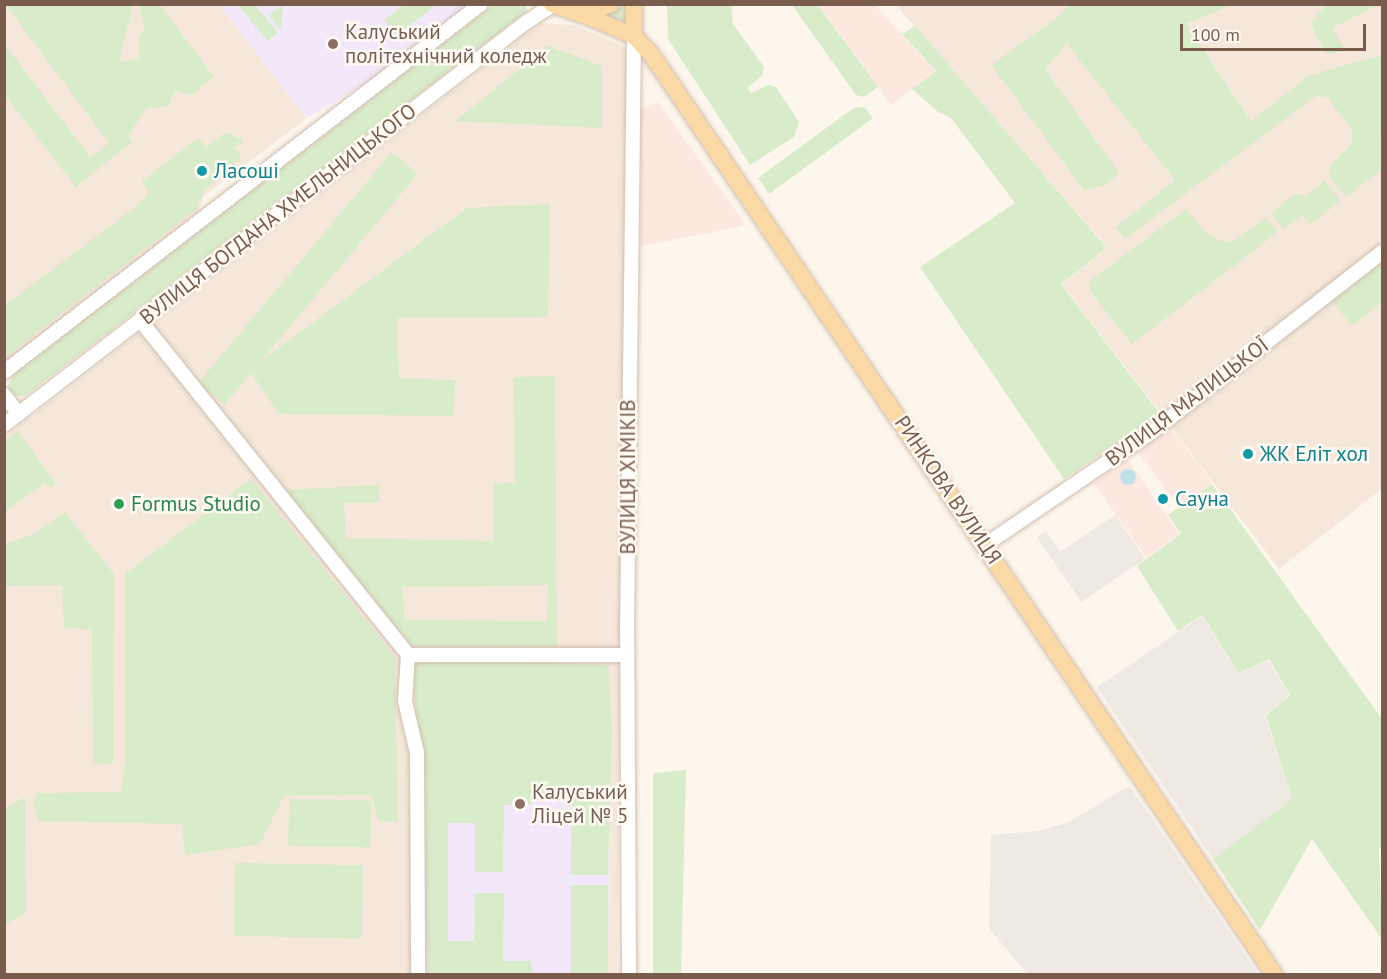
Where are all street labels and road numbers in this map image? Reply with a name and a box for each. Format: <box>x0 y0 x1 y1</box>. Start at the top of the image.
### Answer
street label: ВУЛИЦЯ БОГДАНА ХМЕЛЬНИЦЬКОГО <box>134 98 422 330</box>
street label: ВУЛИЦЯ МАЛИЦЬКОЇ <box>1100 332 1274 472</box>
street label: ВУЛИЦЯ ХІМІКІВ <box>615 399 641 555</box>
street label: РИНКОВА ВУЛИЦЯ <box>889 411 1007 569</box>

